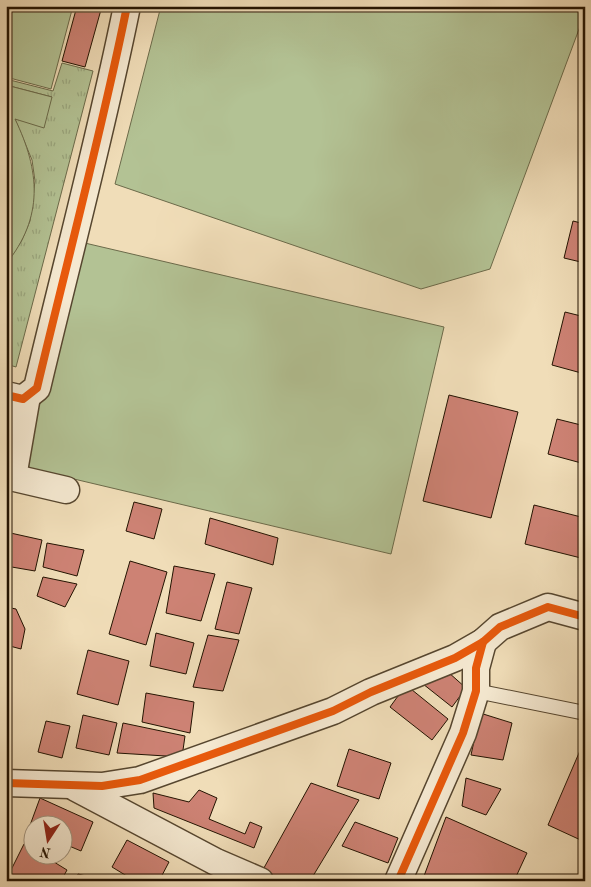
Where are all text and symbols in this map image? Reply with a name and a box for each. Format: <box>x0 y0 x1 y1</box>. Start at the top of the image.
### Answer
north arrow <box>22 814 72 864</box>
text: N <box>39 844 52 860</box>

